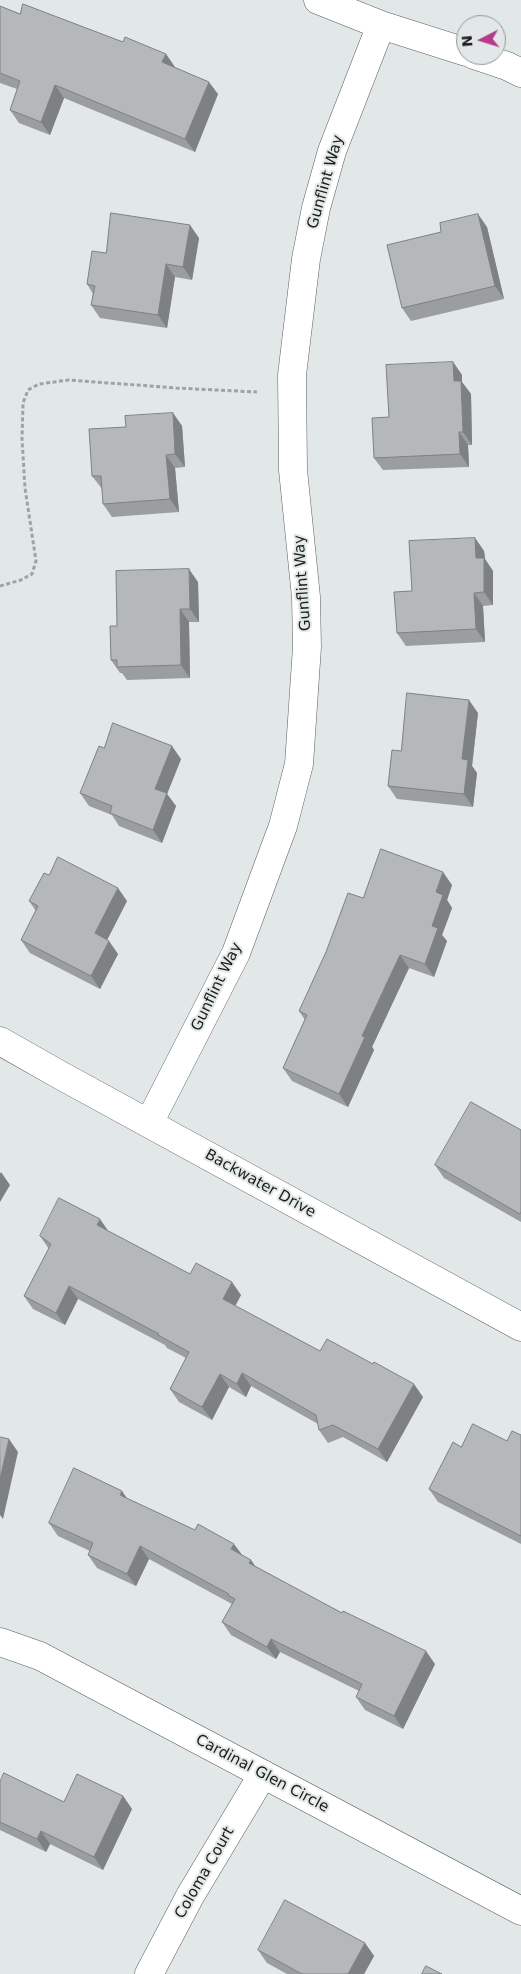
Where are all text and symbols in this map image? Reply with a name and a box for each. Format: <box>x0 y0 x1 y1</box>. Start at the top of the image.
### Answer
north arrow <box>456 15 506 65</box>
text: N <box>459 35 476 48</box>
street label: Gunflint Way <box>304 133 348 231</box>
street label: Gunflint Way <box>291 534 315 632</box>
street label: Gunflint Way <box>188 940 246 1034</box>
street label: Backwater Drive <box>201 1146 319 1222</box>
street label: Cardinal Glen Circle <box>192 1731 332 1817</box>
street label: Coloma Court <box>172 1824 238 1922</box>

